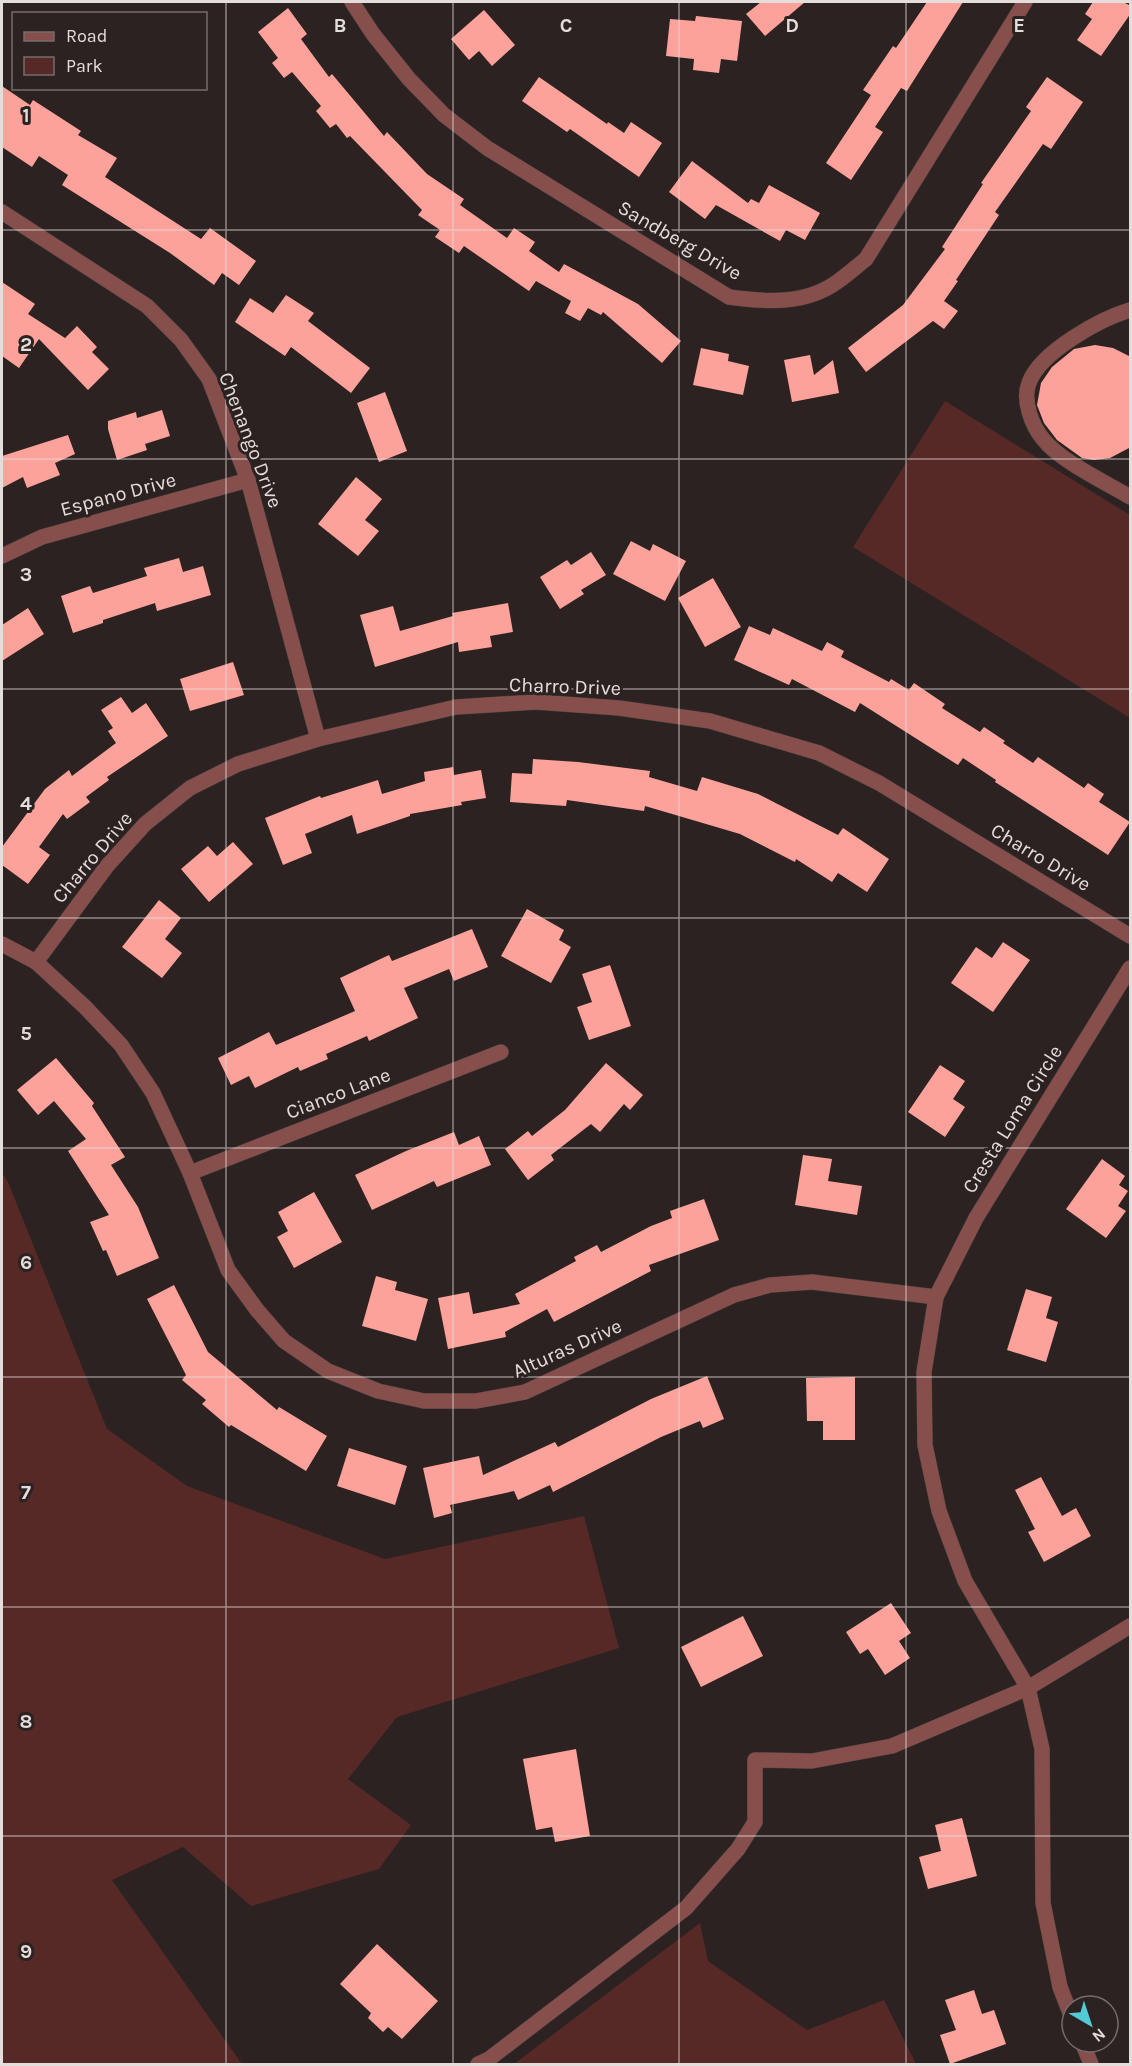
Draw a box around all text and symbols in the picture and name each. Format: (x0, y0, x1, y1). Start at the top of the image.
legend (12, 12, 207, 90)
text: B (334, 14, 346, 37)
text: C (560, 14, 572, 37)
text: D (785, 14, 799, 37)
text: E (1013, 14, 1025, 37)
text: Road (66, 25, 107, 47)
text: Park (66, 55, 103, 77)
text: 1 (22, 104, 30, 127)
street label: Sandberg Drive (614, 196, 746, 285)
text: 2 (20, 333, 32, 356)
street label: Chenango Drive (214, 369, 287, 511)
street label: Espano Drive (58, 468, 179, 521)
text: 3 (20, 563, 32, 586)
street label: Charro Drive (509, 673, 621, 700)
text: 4 (20, 792, 32, 815)
street label: Charro Drive (48, 807, 137, 908)
street label: Charro Drive (987, 819, 1095, 896)
text: 5 (20, 1022, 32, 1045)
street label: Cresta Loma Circle (958, 1041, 1067, 1197)
street label: Cianco Lane (283, 1063, 394, 1124)
text: 6 (20, 1251, 32, 1274)
street label: Alturas Drive (509, 1314, 625, 1383)
text: 7 (21, 1481, 31, 1504)
text: 8 (20, 1710, 32, 1733)
text: 9 (20, 1940, 32, 1963)
north arrow (1060, 1994, 1120, 2054)
text: N (1089, 2024, 1110, 2046)

